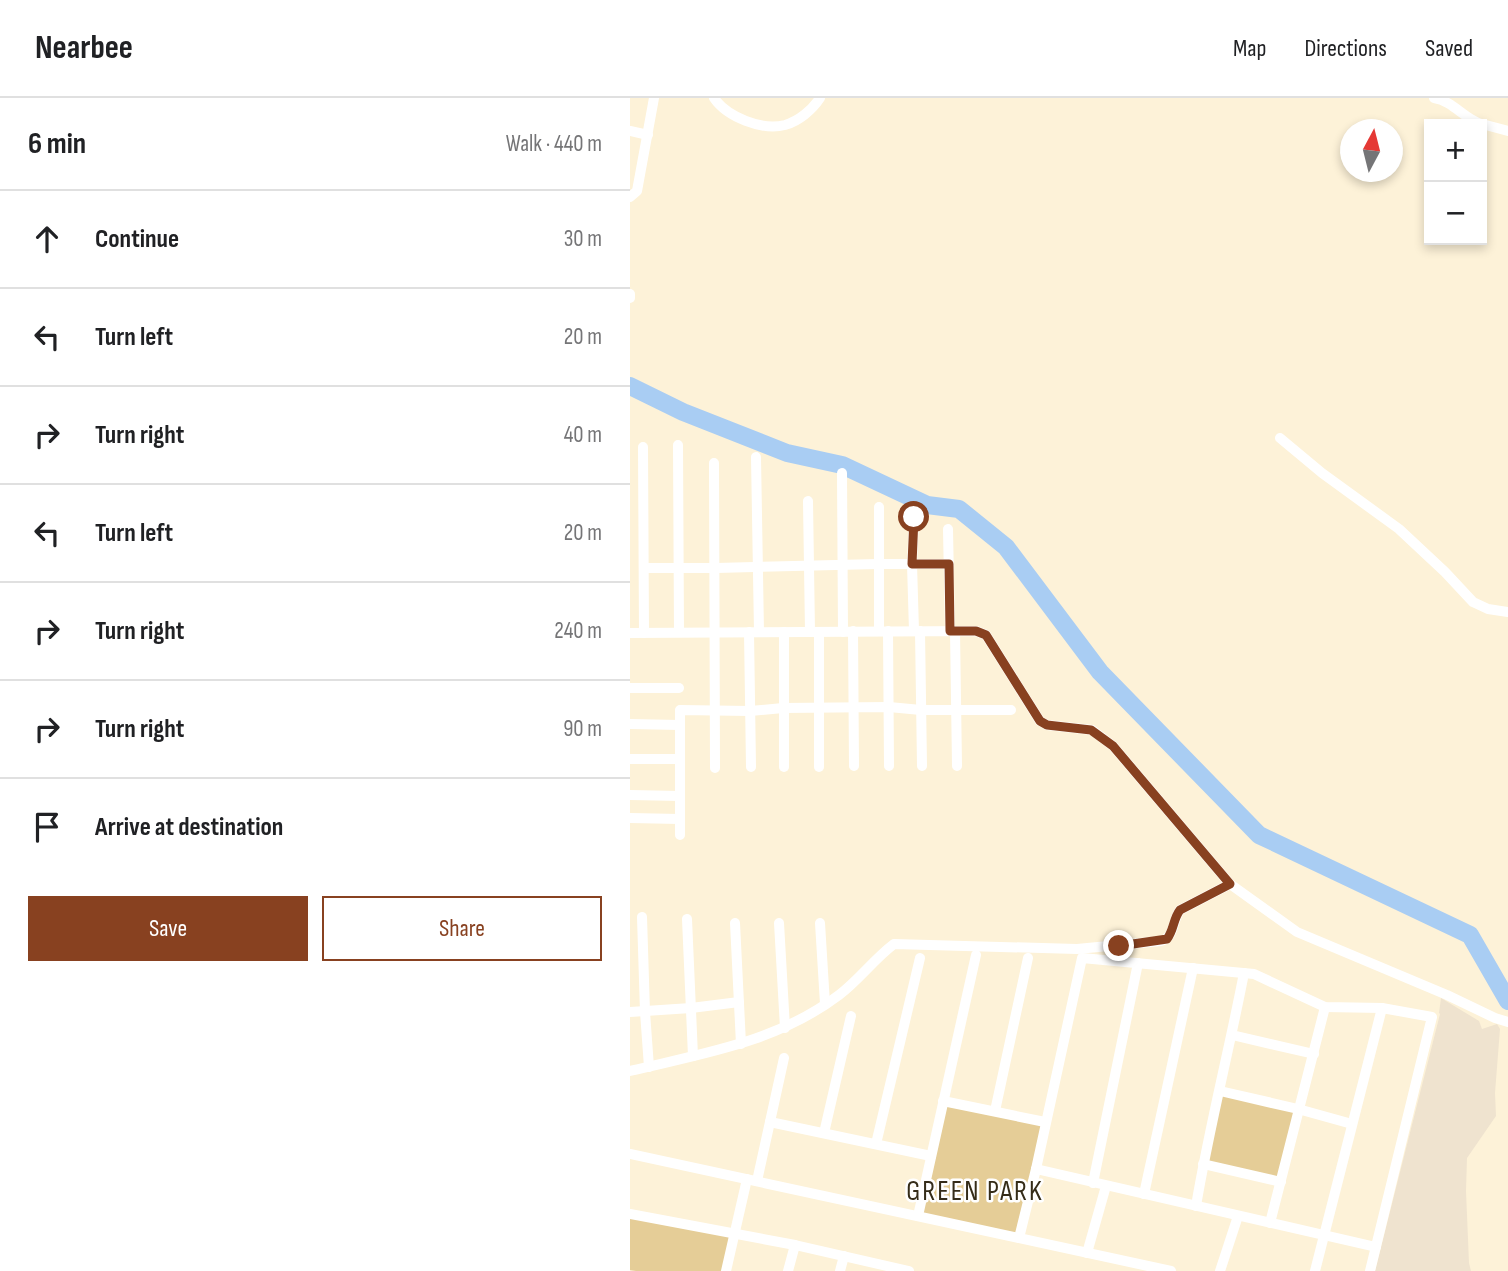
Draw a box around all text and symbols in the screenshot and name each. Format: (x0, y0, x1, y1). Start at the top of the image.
text: Nearbee (35, 28, 133, 68)
text: Map (1233, 34, 1266, 63)
text: Directions (1304, 34, 1387, 63)
text: Saved (1425, 34, 1473, 63)
north arrow (1340, 119, 1403, 182)
map controls (1424, 119, 1487, 245)
button: + (1424, 119, 1487, 182)
text: 6 min (28, 126, 86, 162)
text: Walk · 440 m (506, 130, 602, 158)
button: − (1424, 182, 1487, 245)
icon: ahead (28, 220, 66, 258)
text: Continue (95, 224, 179, 255)
text: 30 m (564, 225, 602, 253)
icon: left (28, 318, 66, 356)
text: Turn left (95, 322, 173, 353)
text: 20 m (564, 323, 602, 351)
icon: right (28, 416, 66, 454)
text: Turn right (95, 420, 184, 451)
text: 40 m (564, 421, 602, 449)
route start (898, 501, 929, 532)
icon: left (28, 514, 66, 552)
text: Turn left (95, 518, 173, 549)
text: 20 m (564, 519, 602, 547)
icon: right (28, 612, 66, 650)
text: Turn right (95, 616, 184, 647)
text: 240 m (554, 617, 602, 645)
icon: right (28, 710, 66, 748)
text: Turn right (95, 714, 184, 745)
text: 90 m (563, 715, 602, 743)
icon: arrive (28, 808, 66, 846)
text: Arrive at destination (95, 812, 283, 843)
button: Save (28, 896, 308, 961)
button: Share (322, 896, 602, 961)
route end (1103, 930, 1134, 961)
district label: GREEN PARK (906, 1175, 1044, 1208)

